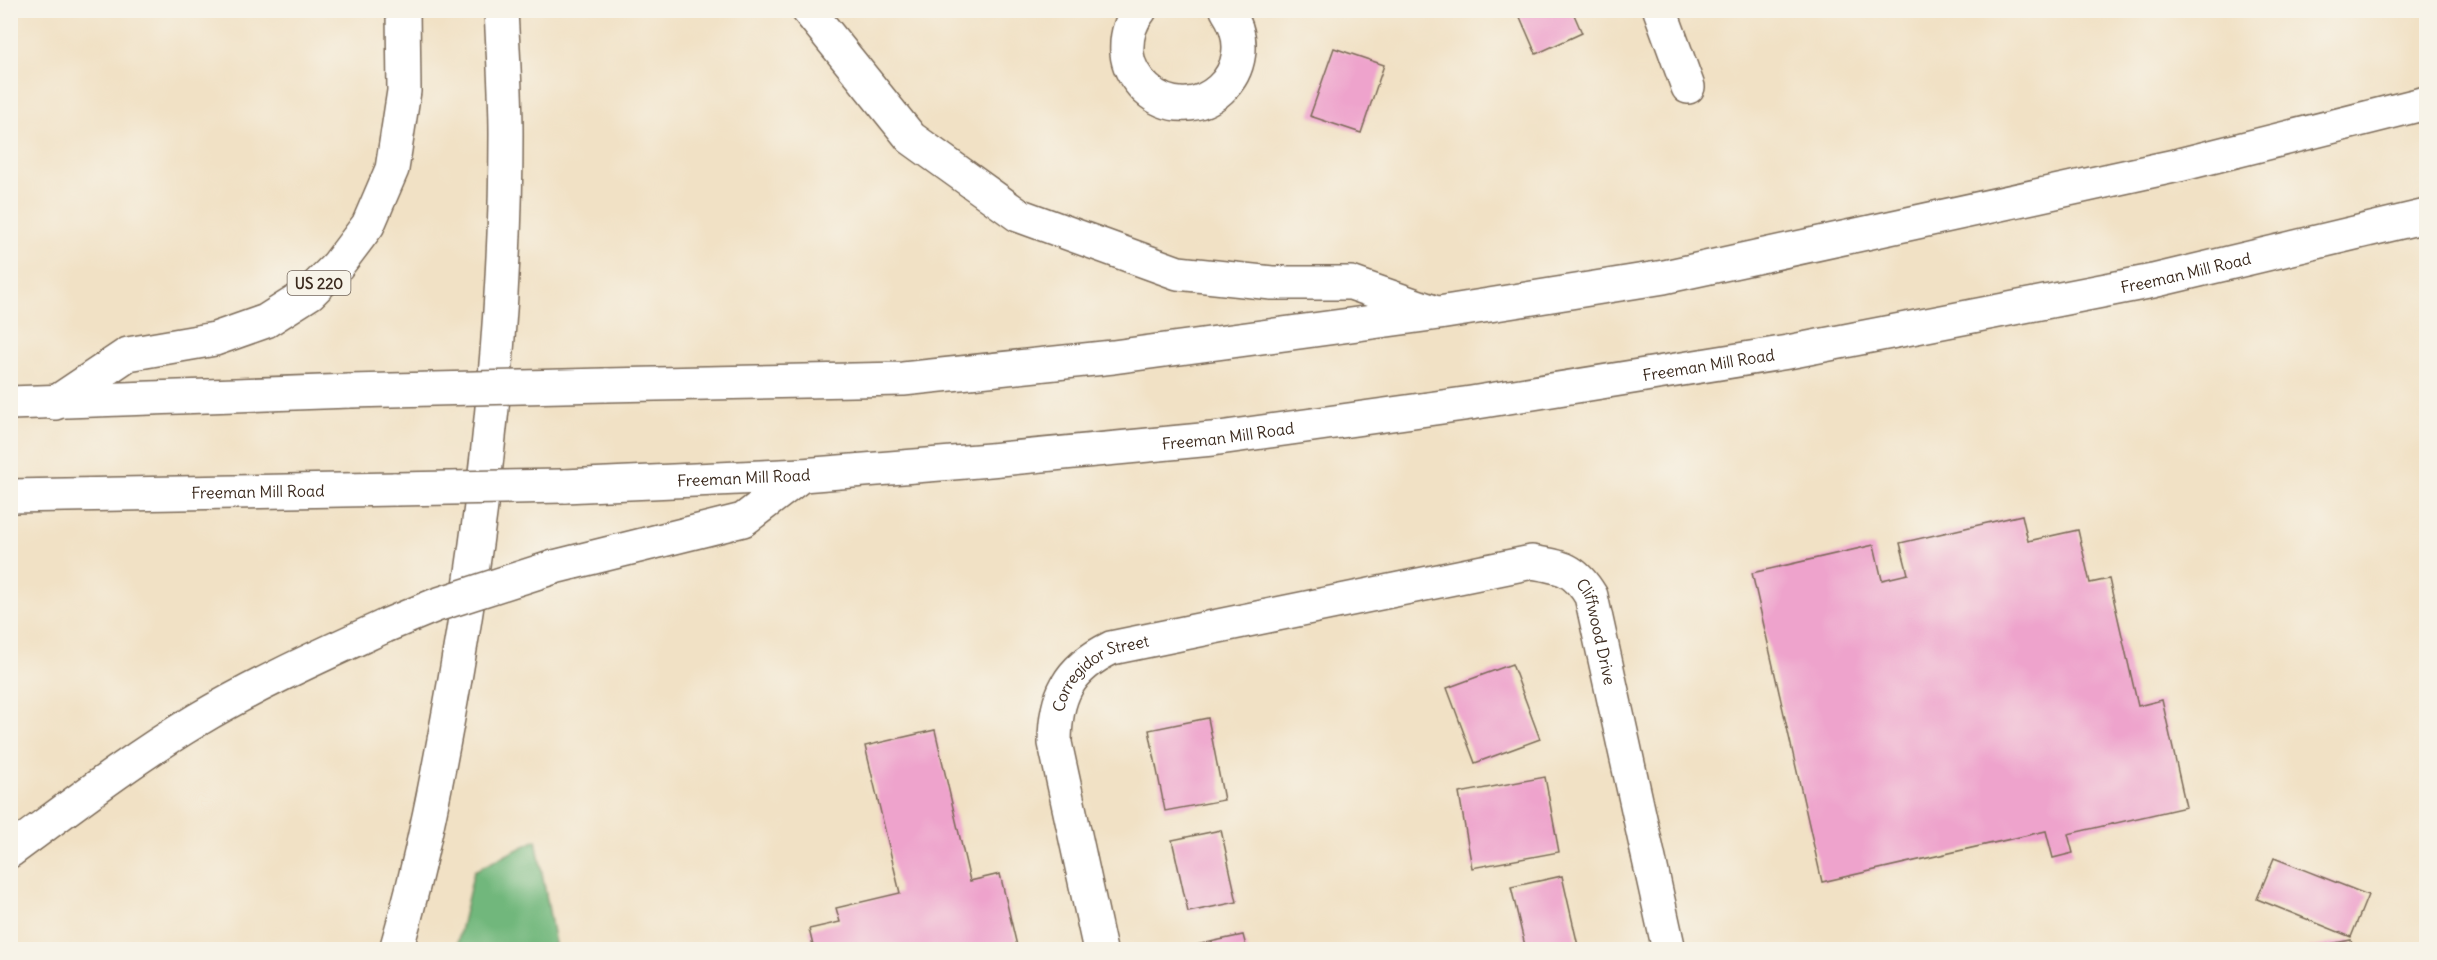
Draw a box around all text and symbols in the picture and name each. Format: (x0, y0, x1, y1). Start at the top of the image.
street label: Freeman Mill Road (2119, 248, 2253, 297)
road number: US 220 (288, 271, 350, 295)
street label: Freeman Mill Road (1641, 344, 1776, 385)
street label: Freeman Mill Road (1161, 418, 1295, 454)
street label: Freeman Mill Road (677, 464, 811, 491)
street label: Freeman Mill Road (191, 480, 325, 503)
street label: Cliffwood Drive (1572, 574, 1620, 687)
street label: Corregidor Street (1048, 630, 1151, 714)

